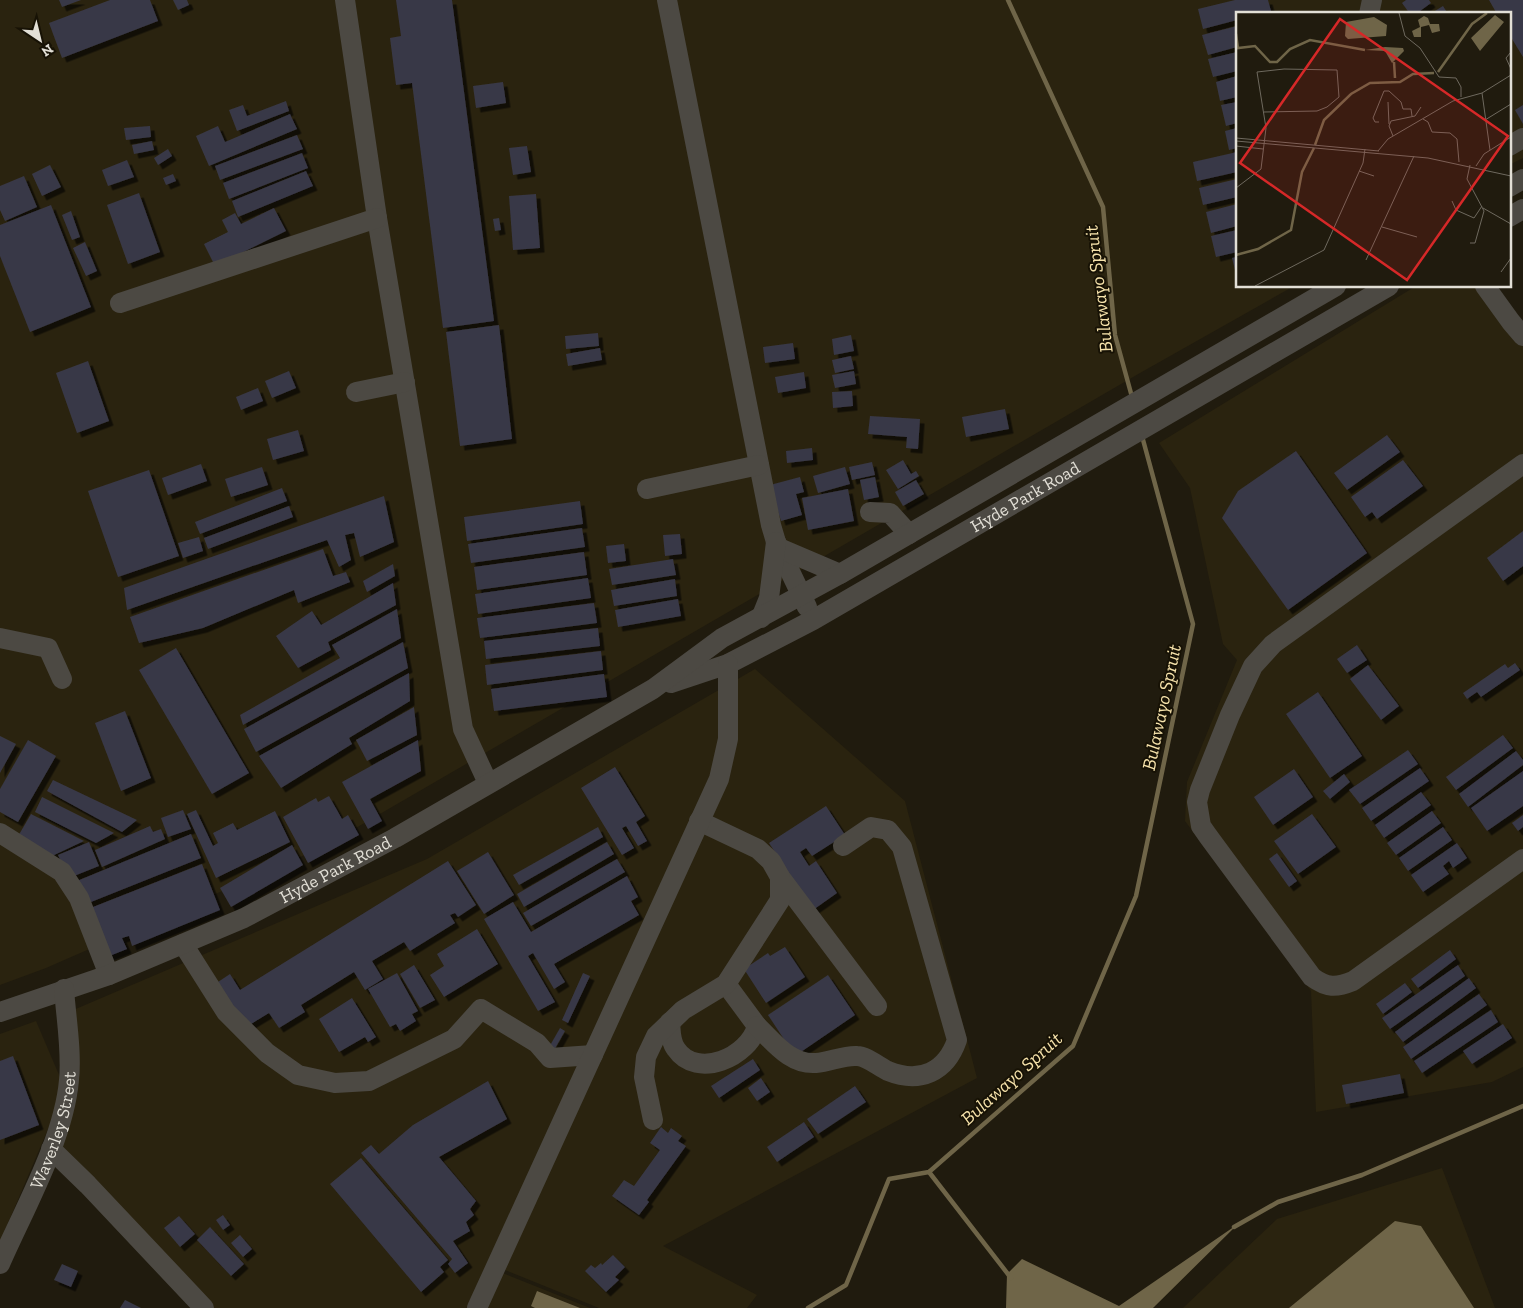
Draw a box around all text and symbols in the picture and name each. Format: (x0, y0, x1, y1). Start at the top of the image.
inset map (1236, 12, 1510, 288)
north arrow (15, 15, 65, 65)
text: N (38, 40, 56, 60)
water label: Bulawayo Spruit (1079, 223, 1118, 354)
street label: Hyde Park Road (966, 457, 1084, 537)
water label: Bulawayo Spruit (1137, 642, 1186, 772)
street label: Hyde Park Road (276, 831, 395, 908)
water label: Bulawayo Spruit (956, 1027, 1067, 1130)
street label: Waverley Street (25, 1070, 81, 1192)

